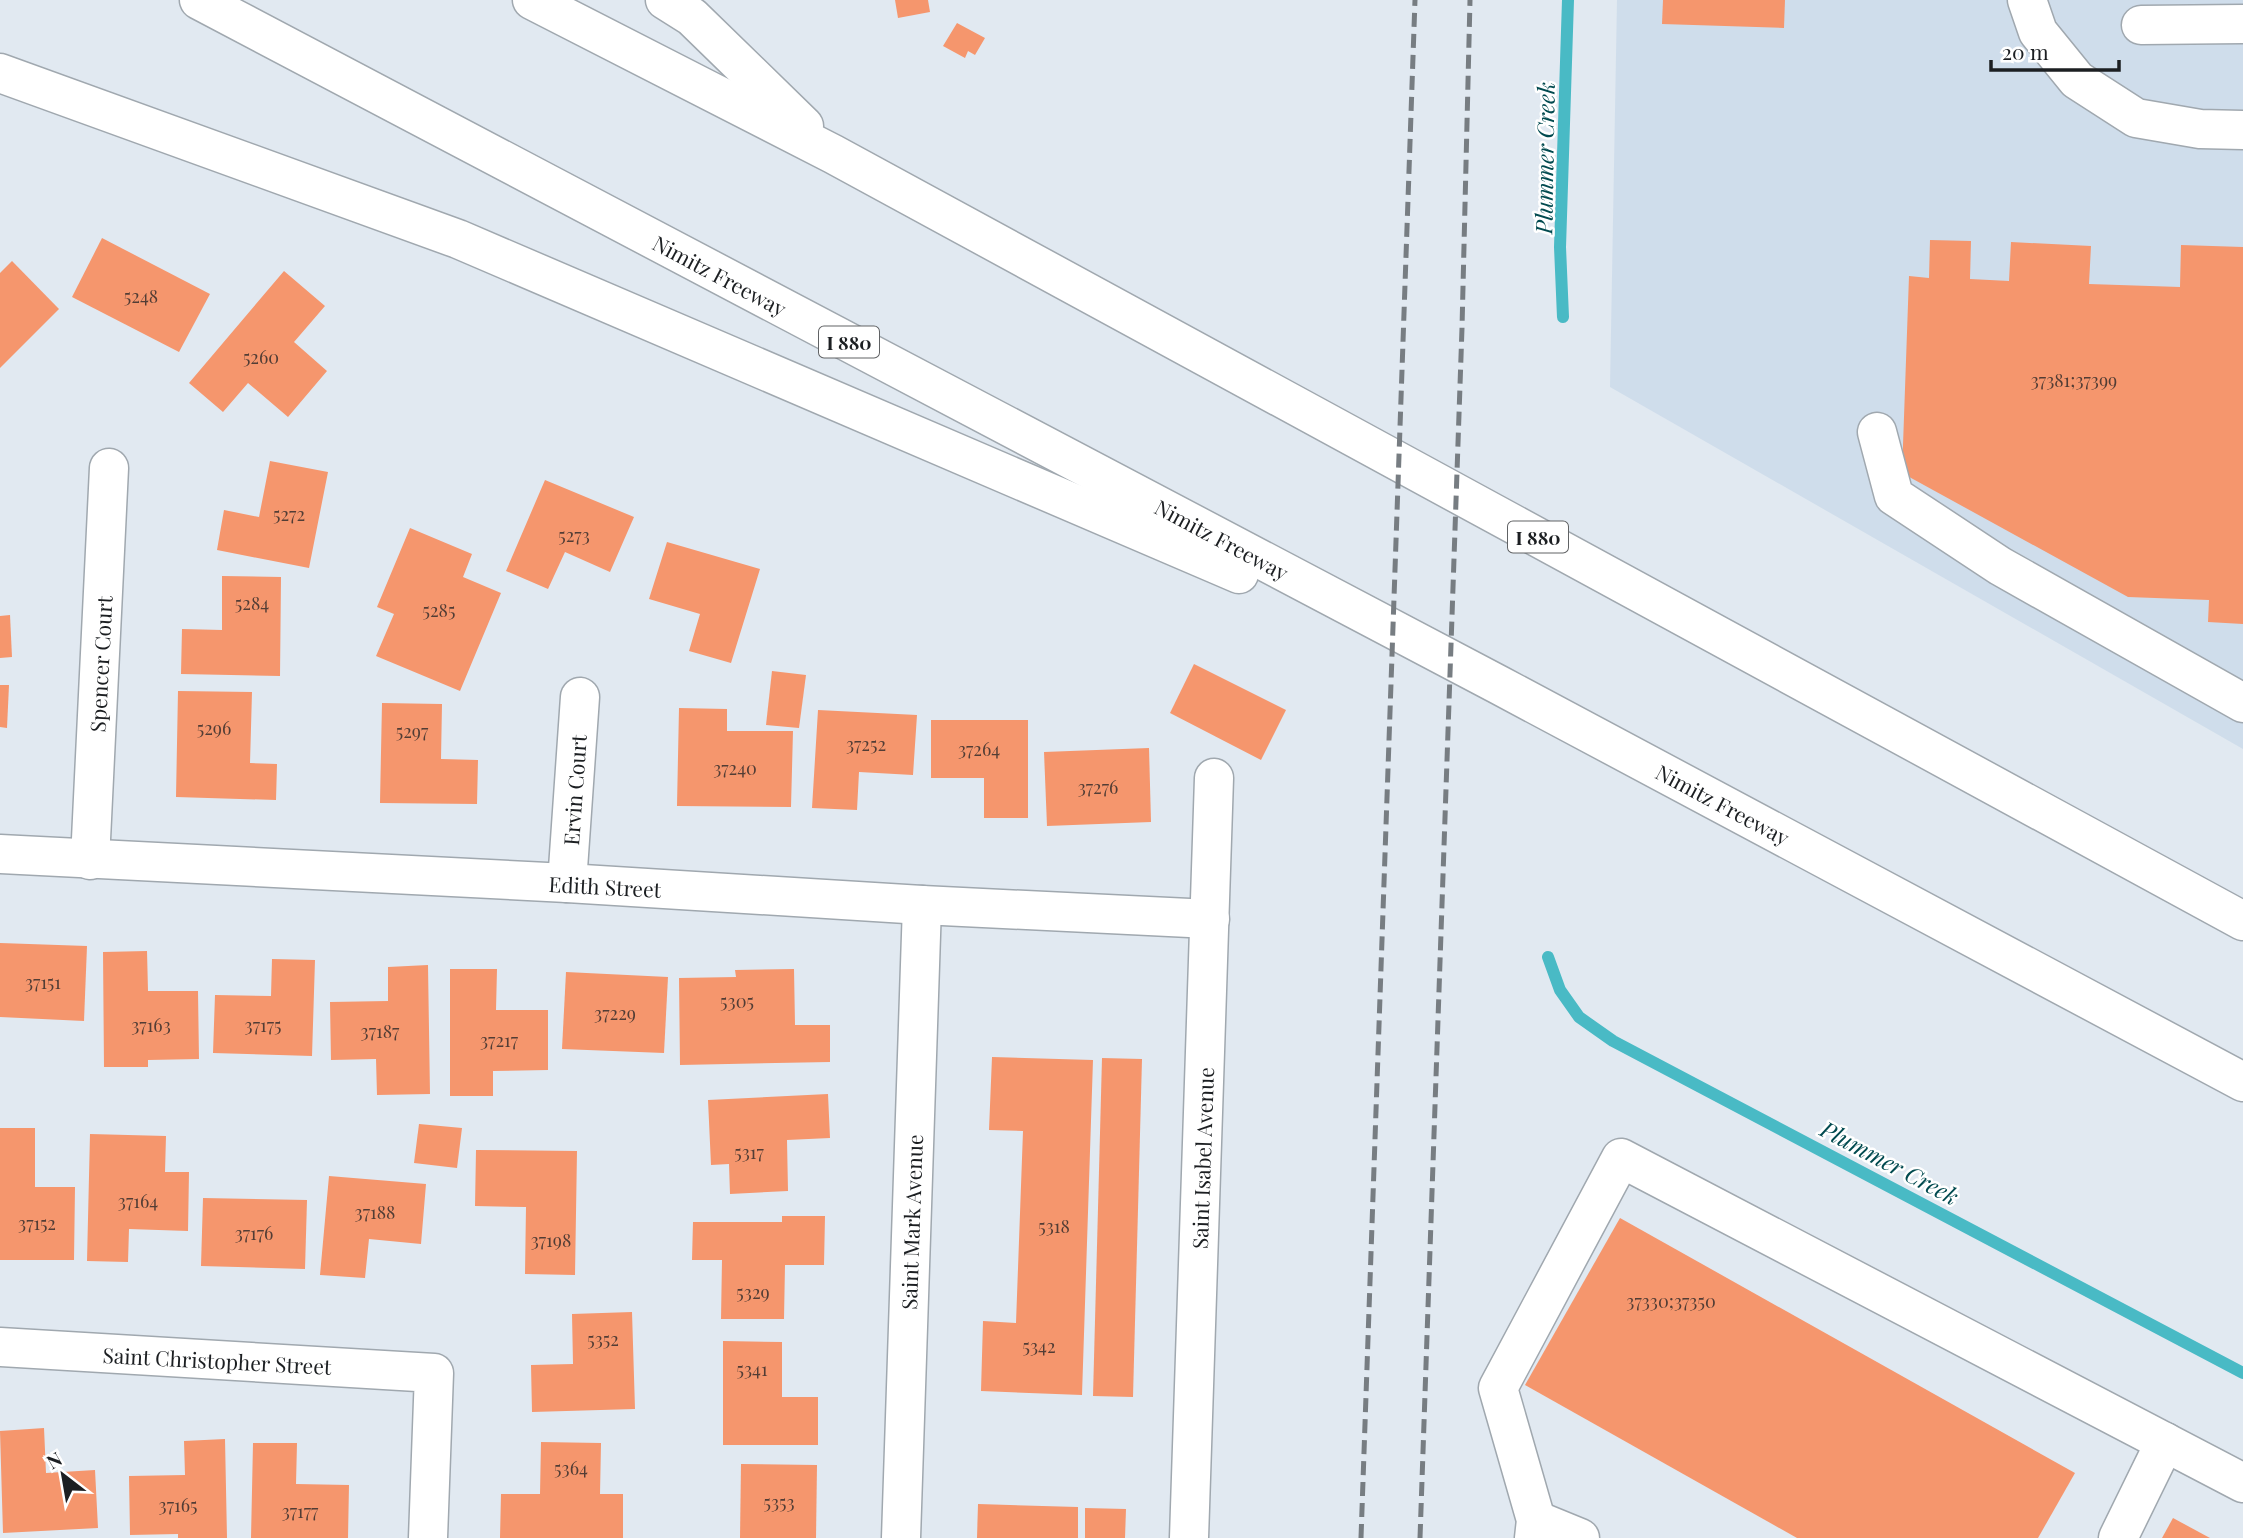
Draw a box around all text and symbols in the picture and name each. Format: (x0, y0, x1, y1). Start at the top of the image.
scale bar (1991, 28, 2119, 72)
text: 20 m (2002, 37, 2049, 65)
water label: Plummer Creek (1527, 82, 1561, 235)
street label: Nimitz Freeway (648, 228, 792, 322)
house number: 5248 (124, 284, 158, 308)
road number: I 880 (819, 326, 879, 358)
house number: 5260 (243, 345, 279, 369)
house number: 37381;37399 (2031, 368, 2117, 392)
street label: Nimitz Freeway (1150, 492, 1294, 586)
house number: 5272 (273, 502, 305, 526)
road number: I 880 (1508, 522, 1568, 552)
house number: 5273 (558, 523, 590, 547)
house number: 5284 (235, 591, 269, 615)
street label: Spencer Court (82, 594, 118, 733)
house number: 5285 (423, 598, 455, 622)
house number: 5296 (197, 716, 231, 740)
house number: 5297 (396, 719, 429, 743)
house number: 37252 (846, 732, 886, 756)
street label: Ervin Court (556, 733, 592, 846)
house number: 37264 (958, 737, 1000, 761)
house number: 37240 (713, 756, 757, 780)
street label: Nimitz Freeway (1651, 757, 1795, 851)
house number: 37276 (1078, 775, 1118, 799)
street label: Edith Street (548, 869, 662, 903)
house number: 37151 (25, 970, 61, 994)
house number: 5305 (720, 989, 754, 1013)
house number: 37229 (594, 1001, 636, 1025)
house number: 37163 (131, 1013, 171, 1037)
house number: 37175 (245, 1013, 281, 1037)
house number: 37187 (361, 1019, 400, 1043)
house number: 37217 (480, 1028, 519, 1052)
street label: Saint Isabel Avenue (1185, 1067, 1219, 1249)
water label: Plummer Creek (1815, 1112, 1965, 1211)
street label: Saint Mark Avenue (894, 1134, 928, 1310)
house number: 5317 (734, 1140, 764, 1164)
house number: 37164 (118, 1189, 158, 1213)
house number: 37188 (355, 1200, 395, 1224)
house number: 37152 (18, 1211, 56, 1235)
house number: 5318 (1038, 1214, 1070, 1238)
house number: 37176 (235, 1221, 273, 1245)
house number: 37198 (531, 1228, 571, 1252)
house number: 5329 (736, 1280, 770, 1304)
house number: 37330;37350 (1626, 1289, 1716, 1313)
house number: 5352 (587, 1327, 619, 1351)
house number: 5342 (1022, 1334, 1056, 1358)
street label: Saint Christopher Street (102, 1340, 333, 1380)
house number: 5341 (736, 1357, 768, 1381)
north arrow (28, 1440, 98, 1510)
text: N (41, 1445, 67, 1474)
house number: 5364 (554, 1456, 588, 1480)
house number: 5353 (763, 1490, 795, 1514)
house number: 37165 (159, 1493, 197, 1517)
house number: 37177 (282, 1499, 319, 1523)

